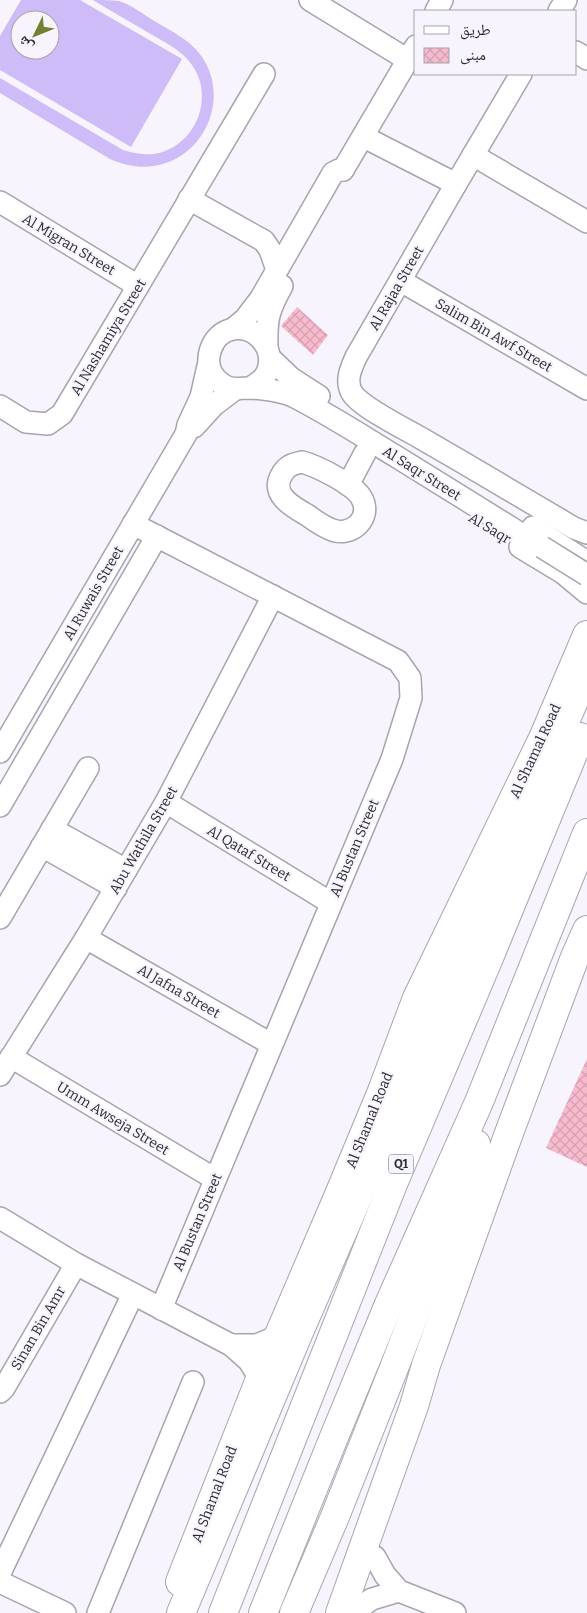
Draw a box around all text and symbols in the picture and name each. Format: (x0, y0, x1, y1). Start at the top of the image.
north arrow (10, 10, 60, 60)
legend (414, 10, 577, 75)
text: طريق (460, 21, 491, 40)
text: ش (14, 32, 37, 55)
text: مبنى (460, 46, 486, 65)
street label: Al Migran Street (19, 210, 118, 279)
street label: Al Rajaa Street (365, 243, 427, 333)
street label: Al Nashamiya Street (67, 276, 150, 398)
street label: Salim Bin Awf Street (432, 295, 555, 376)
street label: Al Saqr Street (379, 443, 464, 504)
street label: Al Saqr (465, 509, 514, 548)
street label: Al Ruwais Street (60, 543, 127, 643)
street label: Al Shamal Road (506, 701, 565, 801)
street label: Abu Wathila Street (106, 783, 181, 897)
street label: Al Bustan Street (326, 797, 383, 900)
street label: Al Qataf Street (204, 822, 294, 885)
street label: Al Jafna Street (134, 961, 223, 1022)
street label: Al Shamal Road (342, 1070, 396, 1171)
street label: Umm Awseja Street (53, 1078, 172, 1159)
road number: Q1 (388, 1154, 414, 1174)
street label: Al Bustan Street (169, 1171, 226, 1274)
street label: Sinan Bin Amr (8, 1283, 69, 1373)
street label: Al Shamal Road (188, 1443, 241, 1545)

